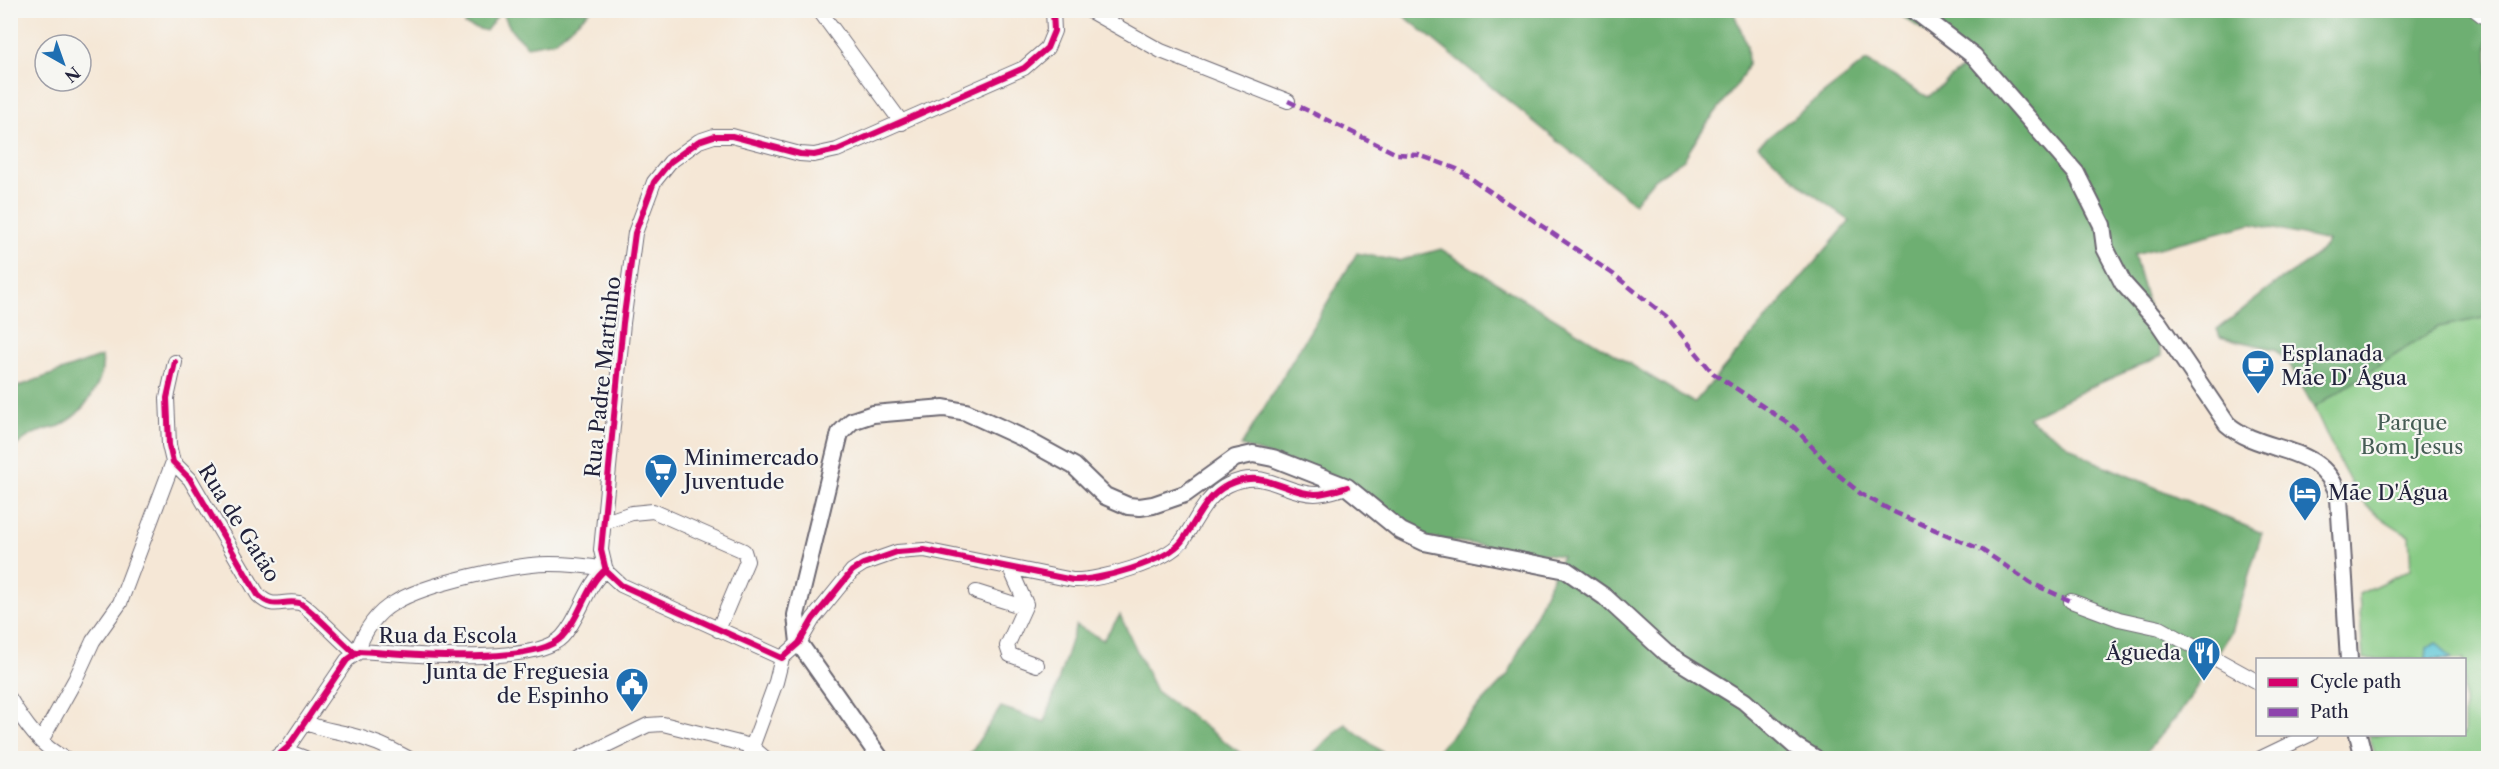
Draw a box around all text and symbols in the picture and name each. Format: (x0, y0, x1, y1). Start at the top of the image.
north arrow (33, 33, 93, 93)
text: N (61, 62, 84, 87)
street label: Rua Padre Martinho (580, 275, 625, 479)
place label: Esplanada Mãe D' Água (2281, 341, 2408, 390)
cafe icon: Esplanada Mãe D' Água (2240, 348, 2276, 395)
park label: Parque Bom Jesus (2361, 410, 2463, 459)
place label: Minimercado Juventude (681, 445, 819, 494)
supermarket icon: Minimercado Juventude (643, 452, 679, 499)
street label: Rua de Gatão (193, 459, 286, 586)
hotel icon: Mãe D'Água (2287, 475, 2323, 522)
place label: Mãe D'Água (2328, 480, 2449, 505)
street label: Rua da Escola (379, 623, 518, 648)
restaurant icon: Águeda (2186, 635, 2222, 682)
place label: Águeda (2105, 640, 2182, 665)
legend (2256, 658, 2466, 736)
place label: Junta de Freguesia de Espinho (422, 659, 610, 708)
public building icon: Junta de Freguesia de Espinho (614, 666, 650, 713)
text: Cycle path (2310, 671, 2401, 693)
text: Path (2310, 701, 2349, 723)

